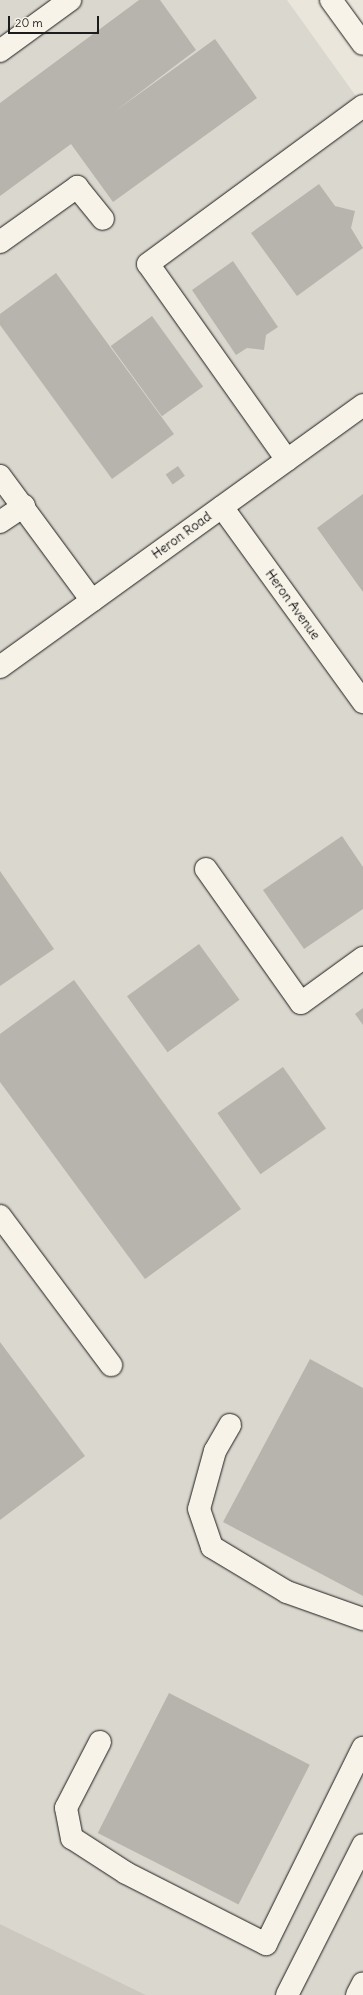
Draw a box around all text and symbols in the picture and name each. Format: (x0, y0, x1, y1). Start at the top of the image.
scale bar (10, 8, 101, 34)
text: 20 m (15, 15, 43, 30)
street label: Heron Road (149, 509, 215, 563)
street label: Heron Avenue (261, 567, 323, 643)

